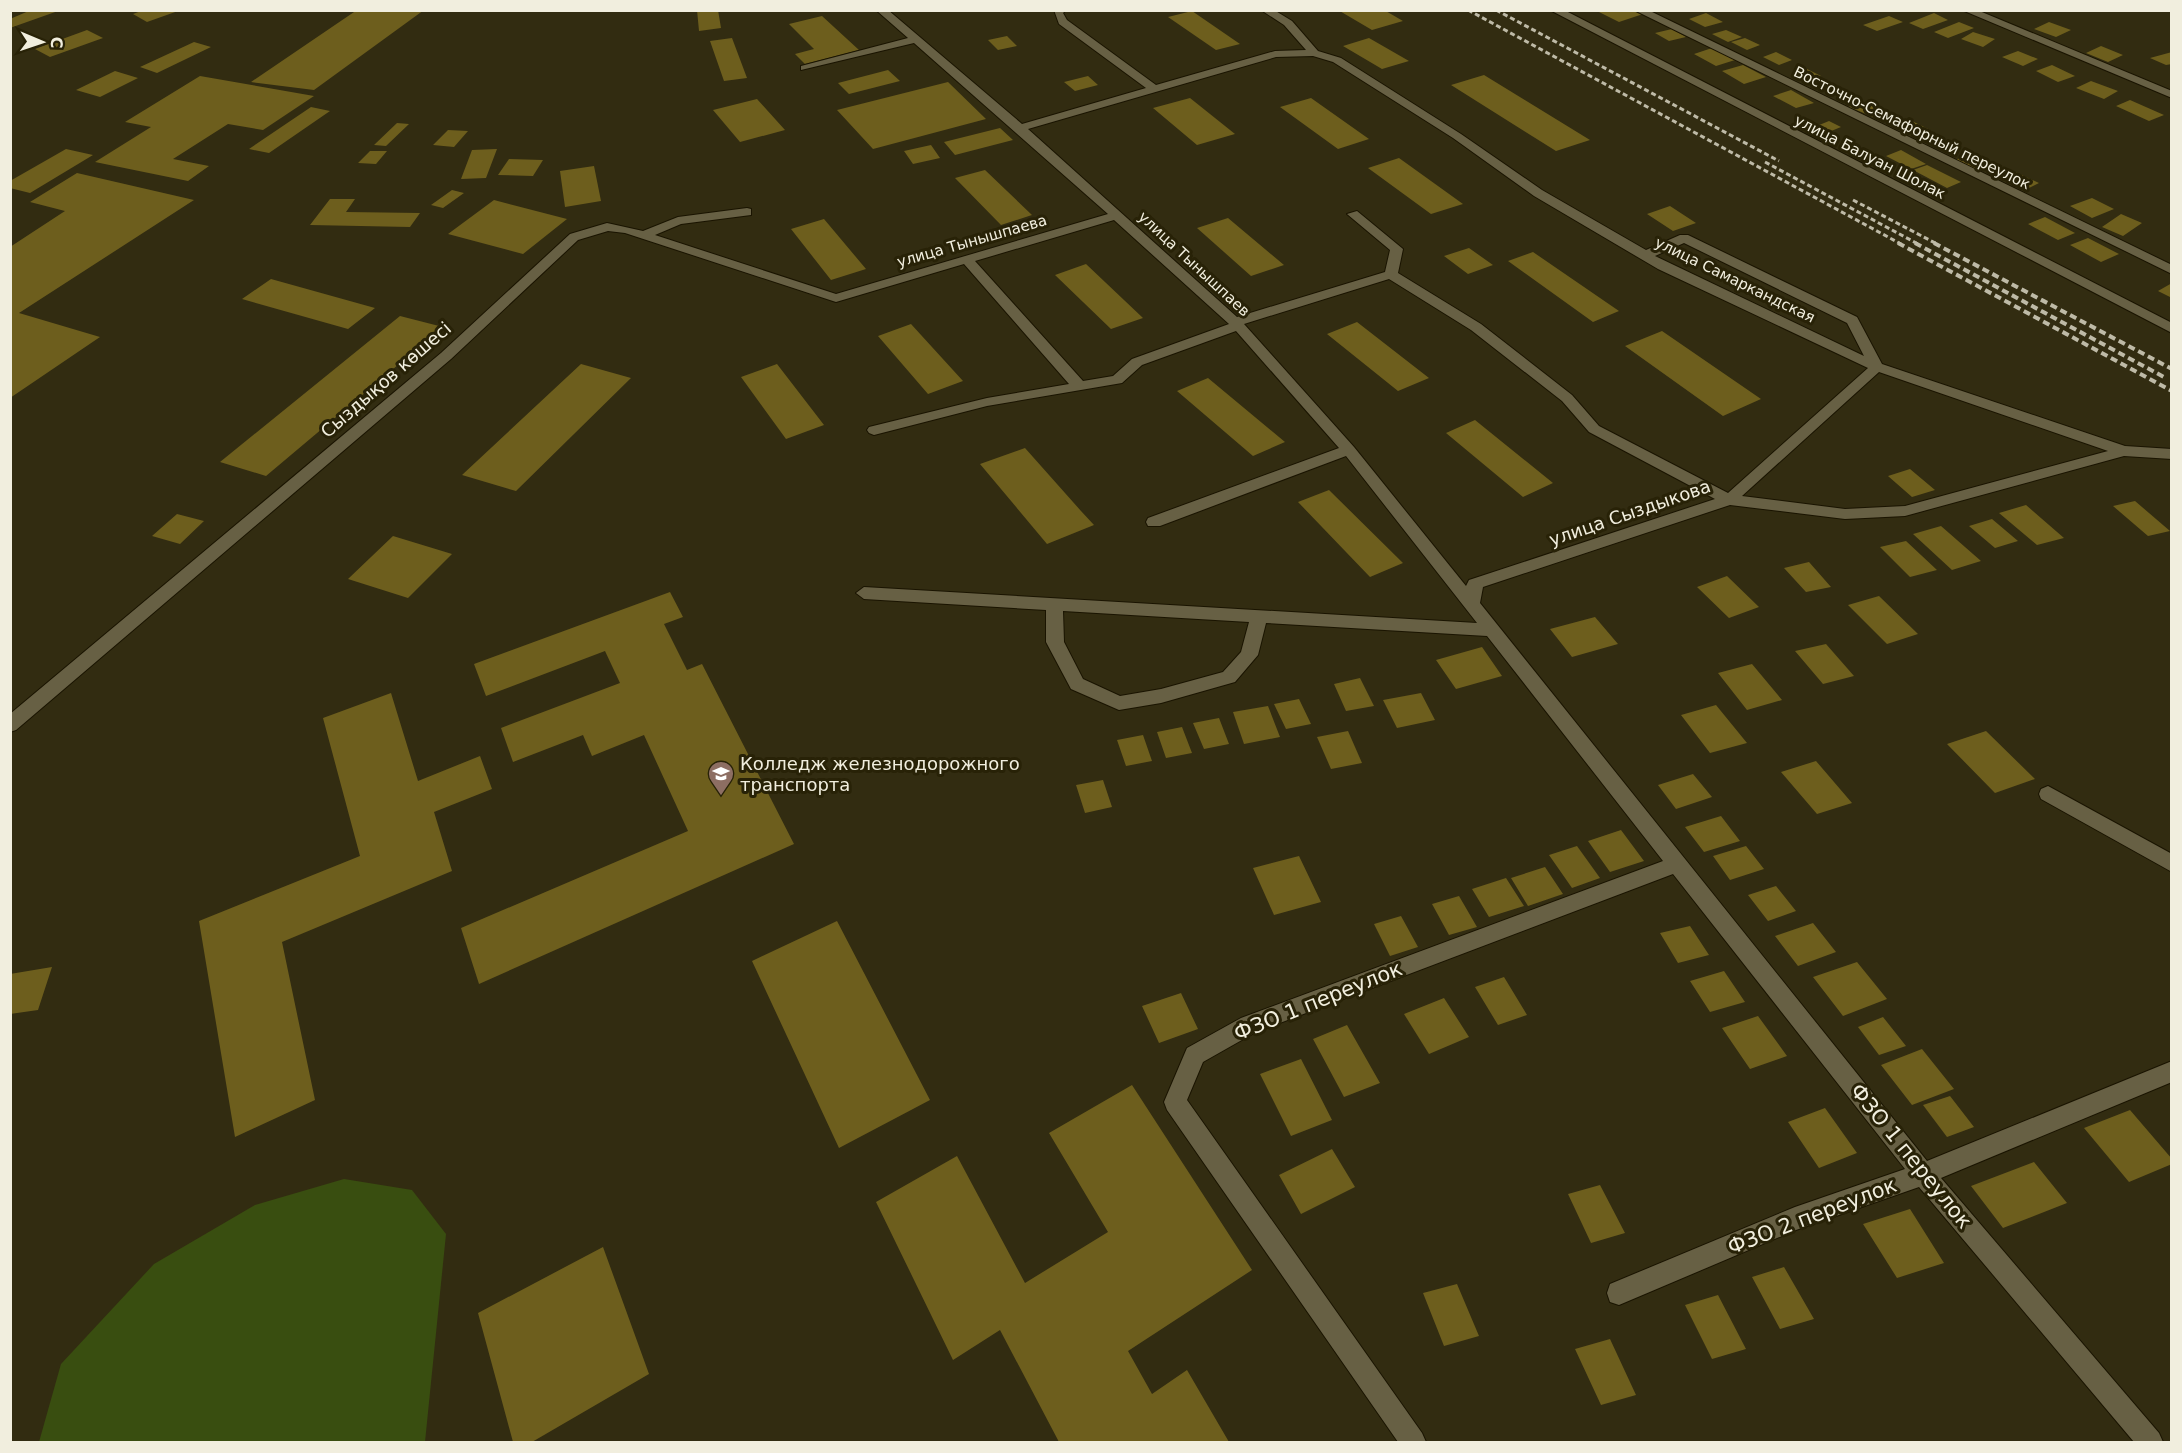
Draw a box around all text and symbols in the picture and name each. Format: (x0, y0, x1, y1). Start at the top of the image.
north arrow (12, 12, 72, 72)
text: С (47, 36, 66, 49)
street label: Восточно-Семафорный переулок (1791, 63, 2033, 193)
street label: улица Балуан Шолак (1791, 111, 1949, 203)
street label: улица Тынышпаев (1135, 208, 1253, 320)
street label: улица Тынышпаева (895, 211, 1049, 271)
street label: улица Самаркандская (1652, 233, 1818, 327)
street label: Сыздықов көшесі (316, 317, 455, 442)
street label: улица Сыздыкова (1546, 475, 1713, 550)
place label: Колледж железнодорожного транспорта (740, 753, 1020, 795)
school or university icon: Колледж железнодорожного транспорта (706, 759, 736, 797)
street label: ФЗО 1 переулок (1230, 956, 1406, 1046)
street label: ФЗО 1 переулок (1845, 1079, 1977, 1233)
street label: ФЗО 2 переулок (1724, 1173, 1900, 1259)

